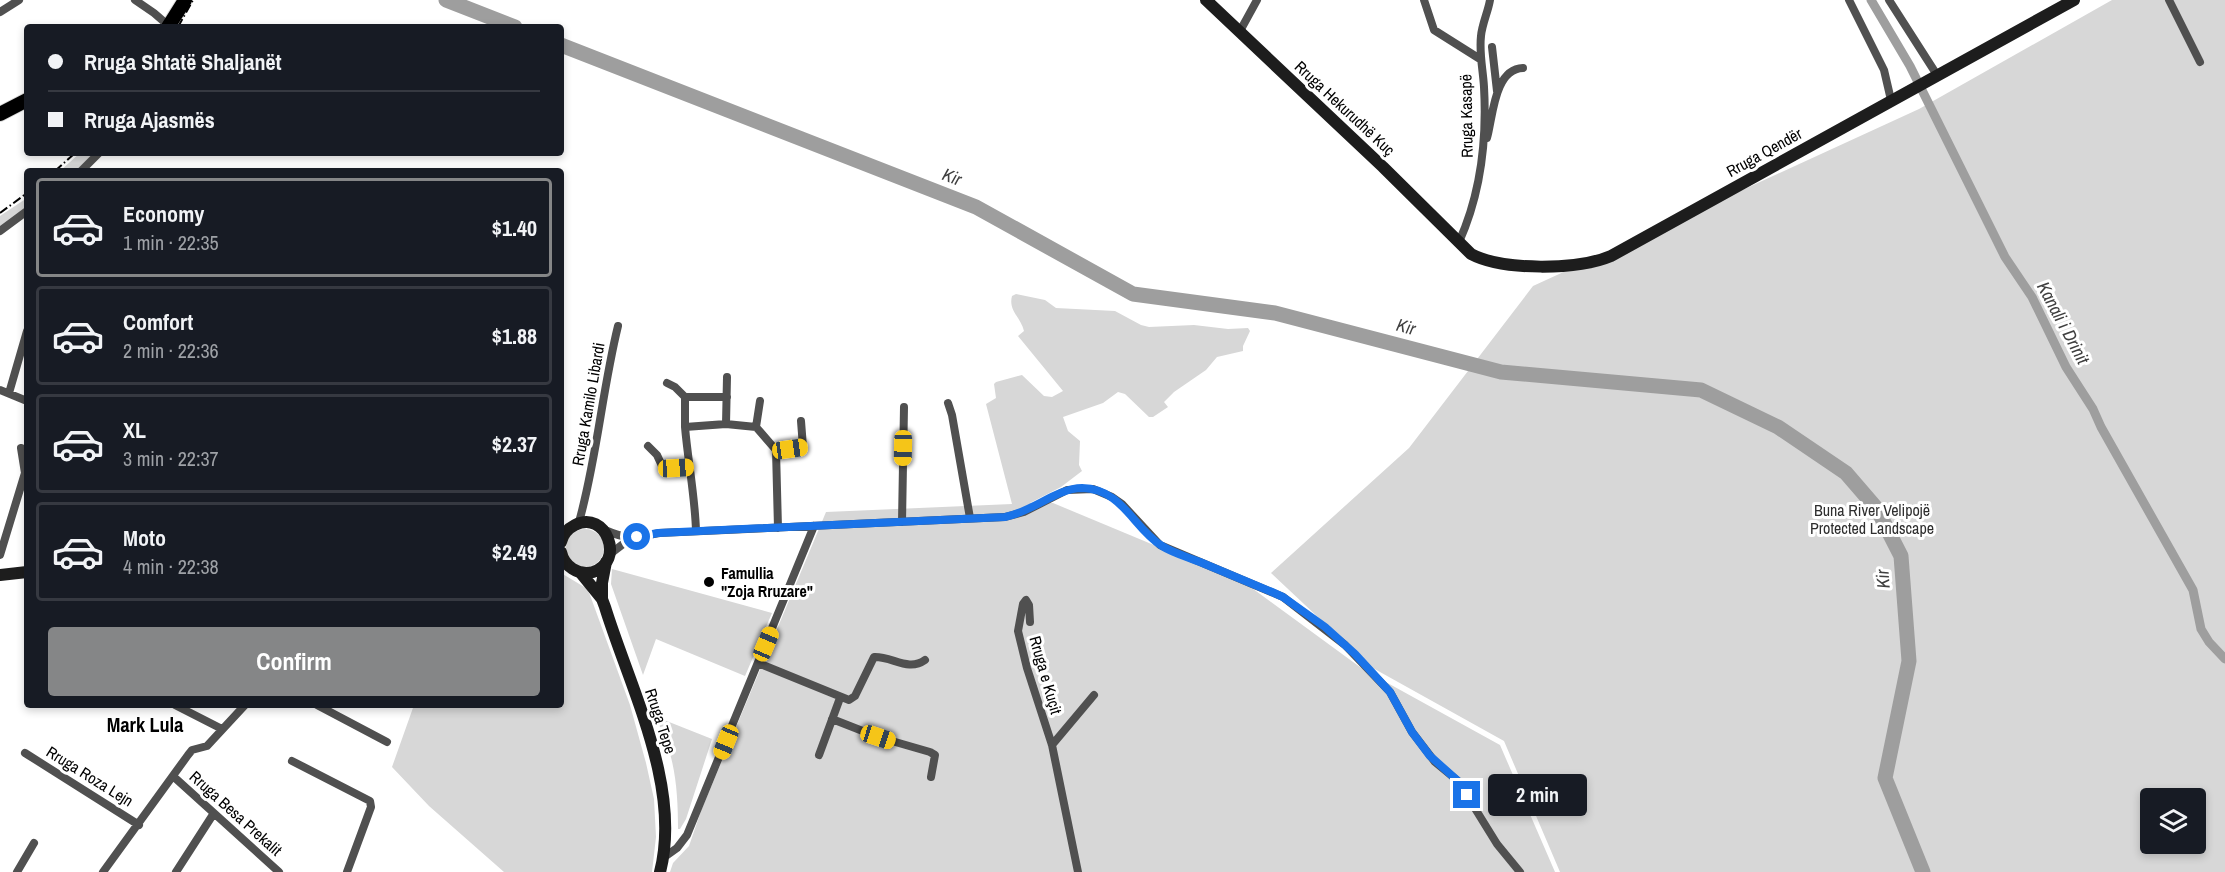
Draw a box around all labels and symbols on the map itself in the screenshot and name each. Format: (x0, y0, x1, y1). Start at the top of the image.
street label: Rruga Hekurudhë Kuç (1290, 56, 1400, 161)
street label: Rruga Kasapë (1454, 74, 1478, 158)
street label: Rruga Qendër (1722, 122, 1806, 182)
water label: Kir (939, 161, 966, 192)
water label: Kanali i Drinit (2031, 277, 2096, 369)
water label: Kir (1394, 312, 1420, 341)
street label: Rruga Kamilo Libardi (566, 341, 610, 467)
car (894, 430, 912, 466)
car (771, 438, 809, 460)
car (658, 458, 694, 478)
park label: Buna River Velipojë Protected Landscape (1810, 499, 1934, 539)
route start (623, 523, 650, 550)
place label: Famullia "Zoja Rruzare" (721, 562, 813, 602)
water label: Kir (1869, 568, 1896, 589)
marker: Famullia "Zoja Rruzare" (702, 575, 716, 589)
car (751, 624, 781, 664)
street label: Rruga e Kuçit (1024, 633, 1068, 717)
street label: Rruga Tepe (640, 685, 682, 757)
district label: Mark Lula (107, 711, 183, 738)
car (711, 722, 741, 762)
car (858, 723, 898, 751)
street label: Rruga Roza Lejn (42, 741, 138, 811)
street label: Rruga Besa Prekalit (185, 766, 287, 861)
callout: 2 min (1488, 774, 1587, 816)
route end (1453, 781, 1480, 808)

